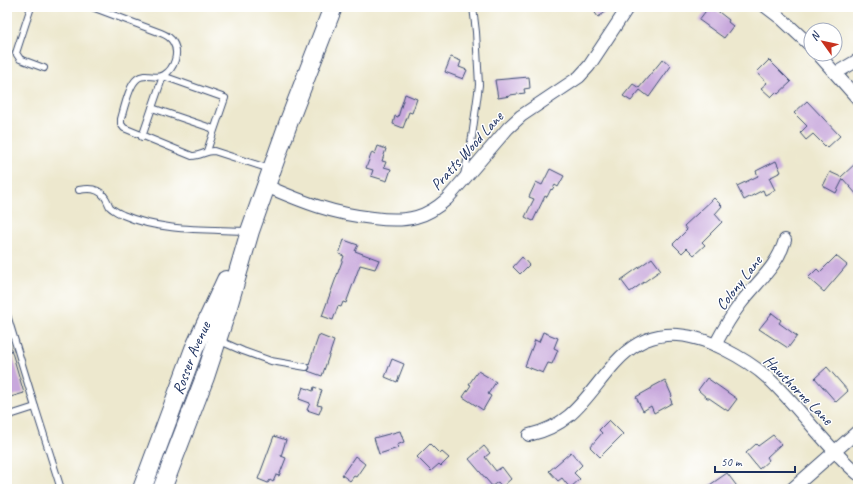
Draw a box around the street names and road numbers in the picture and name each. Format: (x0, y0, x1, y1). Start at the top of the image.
street label: Pratts Wood Lane (426, 106, 509, 195)
street label: Colony Lane (711, 250, 768, 314)
street label: Rosser Avenue (168, 317, 216, 397)
street label: Hawthorne Lane (759, 351, 838, 430)

